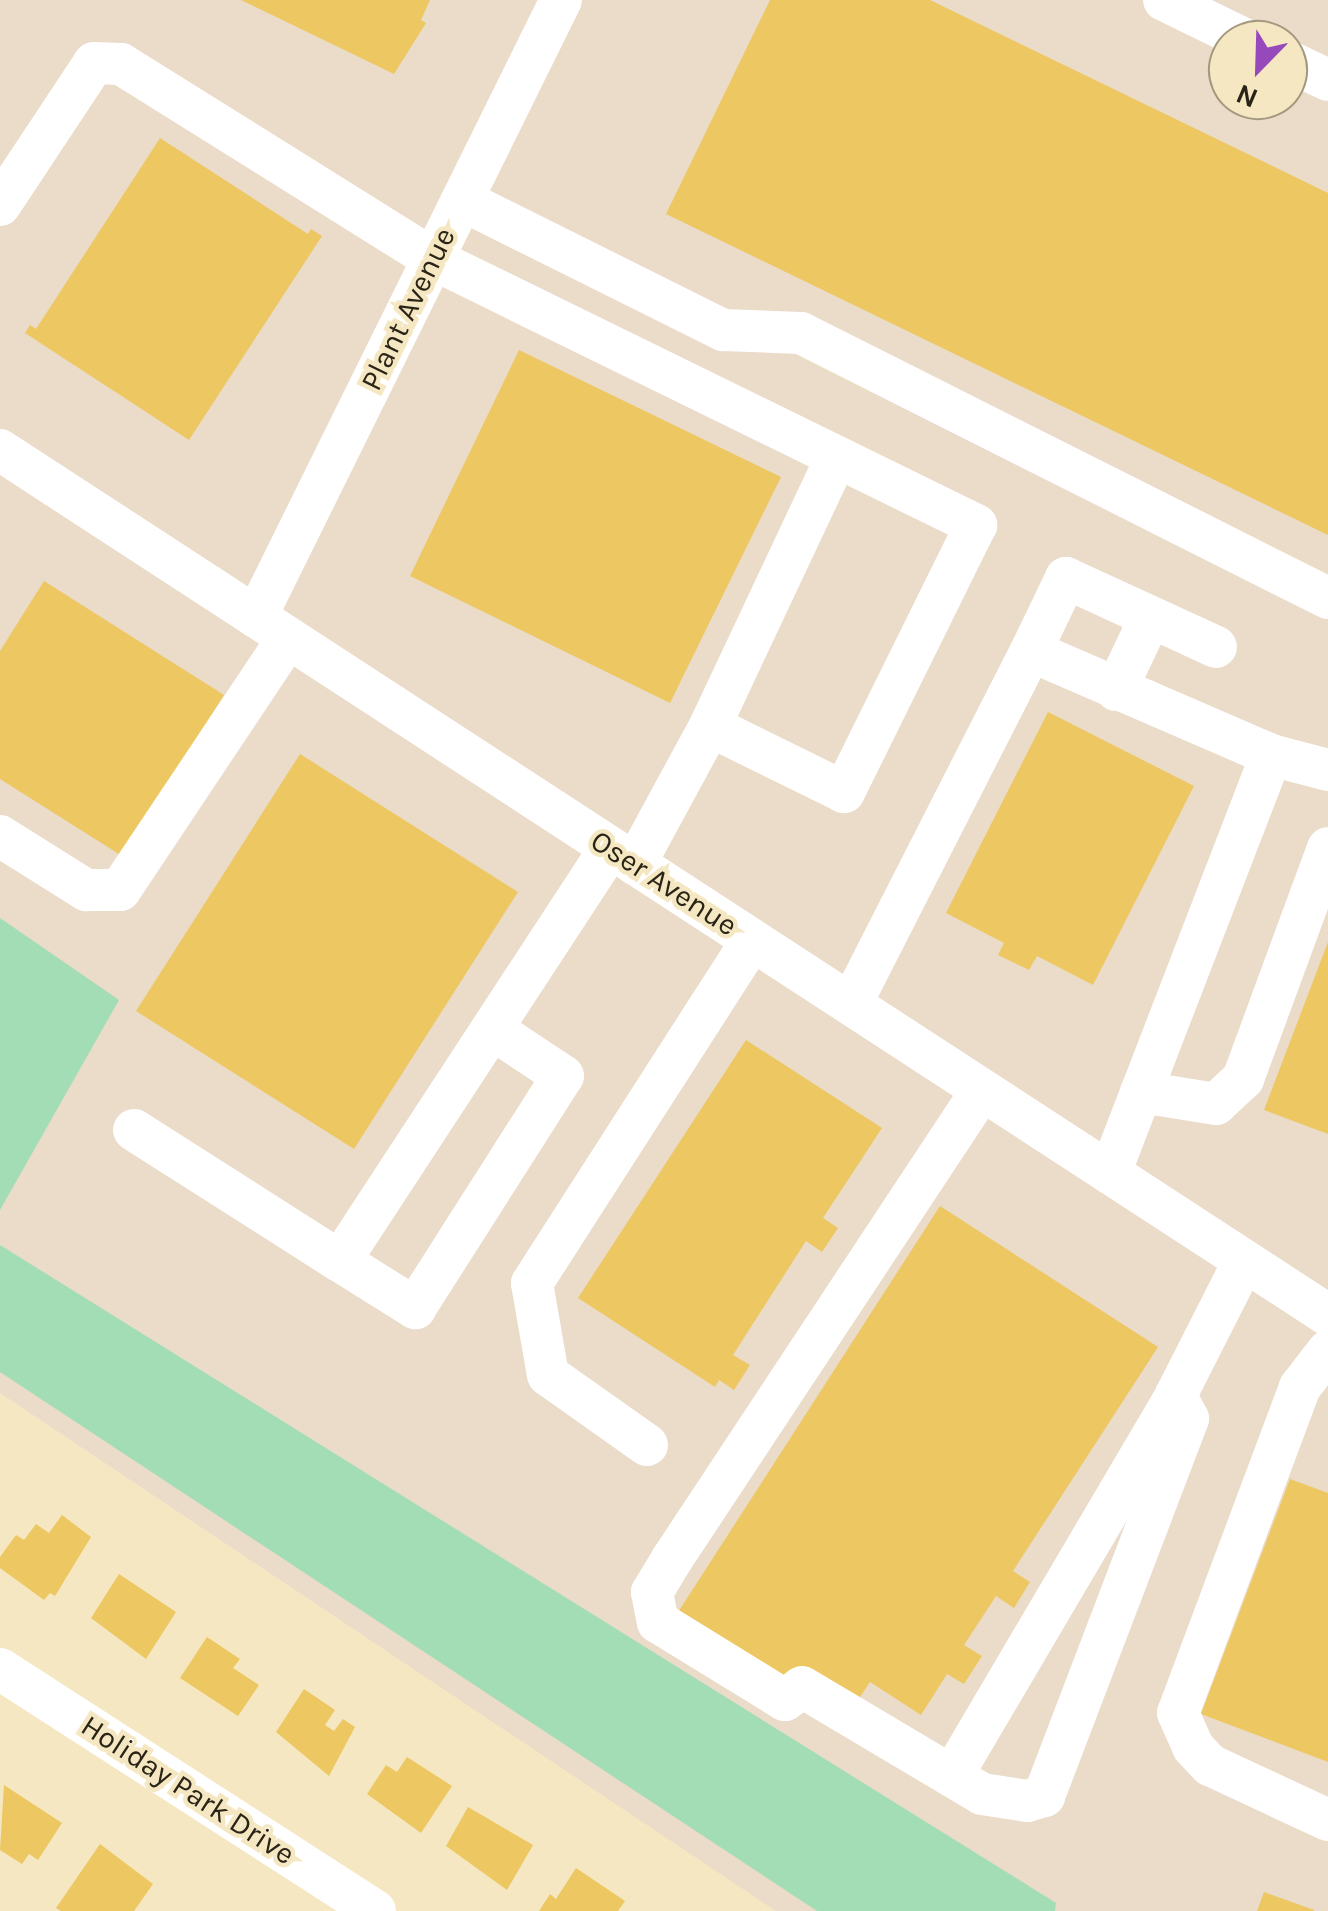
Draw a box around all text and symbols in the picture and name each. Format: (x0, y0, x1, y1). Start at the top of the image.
north arrow (1208, 20, 1308, 120)
text: N (1231, 77, 1263, 115)
street label: Plant Avenue (353, 222, 463, 396)
street label: Oser Avenue (584, 822, 744, 944)
street label: Holiday Park Drive (75, 1708, 301, 1872)

